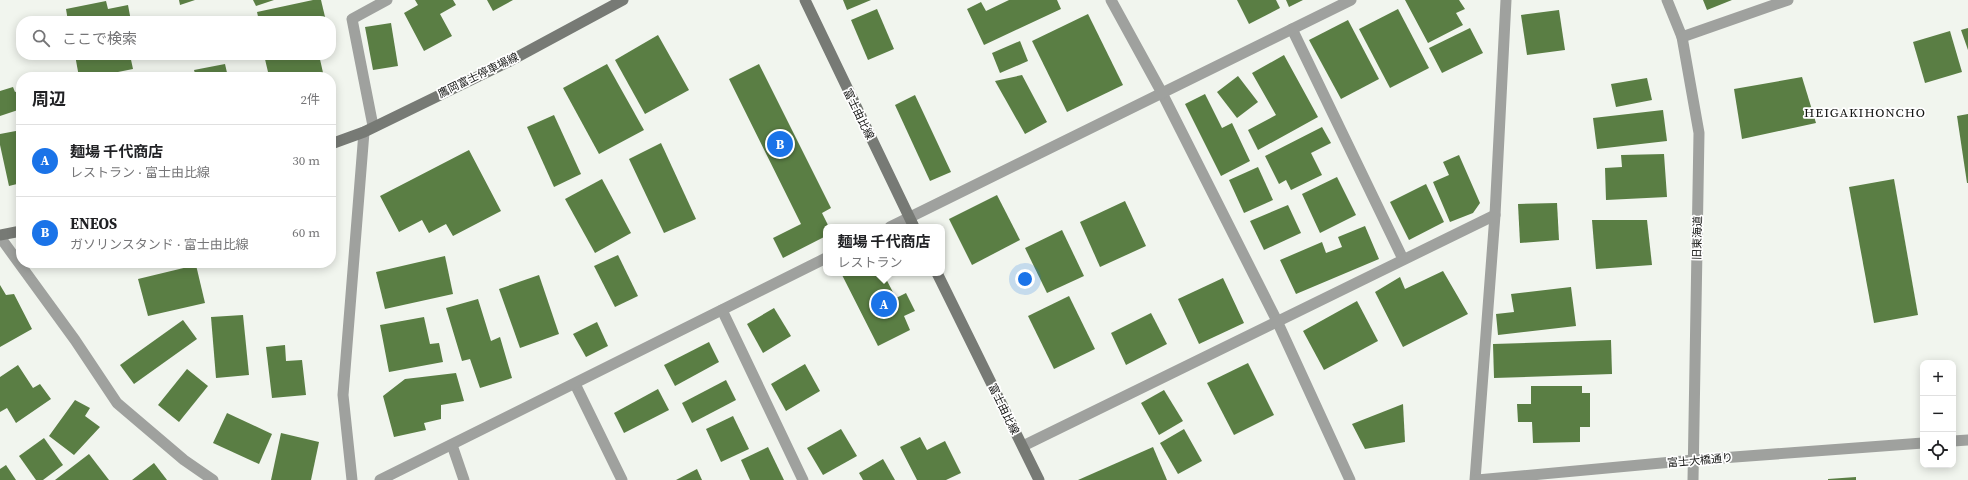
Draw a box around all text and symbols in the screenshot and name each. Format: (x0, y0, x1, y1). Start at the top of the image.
search box (16, 16, 336, 60)
icon: search (30, 27, 52, 49)
text: ここで検索 (62, 28, 137, 49)
street label: 鷹岡富士停車場線 (435, 49, 521, 101)
street label: 富士由比線 (840, 86, 877, 142)
text: 周辺 (32, 87, 66, 111)
text: 2件 (300, 91, 320, 108)
district label: HEIGAKIHONCHO (1804, 104, 1926, 121)
pin: B (767, 129, 793, 159)
text: 麺場 千代商店 (70, 141, 163, 162)
text: A (41, 152, 49, 169)
text: 30 m (292, 152, 320, 169)
text: レストラン · 富士由比線 (70, 164, 210, 181)
text: ENEOS (70, 213, 117, 234)
street label: 旧東海道 (1690, 216, 1705, 260)
text: B (41, 224, 49, 241)
text: 60 m (292, 224, 320, 241)
popup (823, 224, 945, 276)
text: 麺場 千代商店 (837, 231, 931, 252)
text: ガソリンスタンド · 富士由比線 (70, 236, 249, 253)
text: レストラン (837, 254, 902, 271)
your location (1015, 269, 1035, 289)
pin: A (871, 289, 897, 319)
map controls (1920, 360, 1956, 468)
button: + (1920, 360, 1956, 396)
street label: 富士由比線 (985, 381, 1022, 437)
button: − (1920, 396, 1956, 432)
button: locate (1920, 432, 1956, 468)
street label: 富士大橋通り (1667, 450, 1734, 471)

